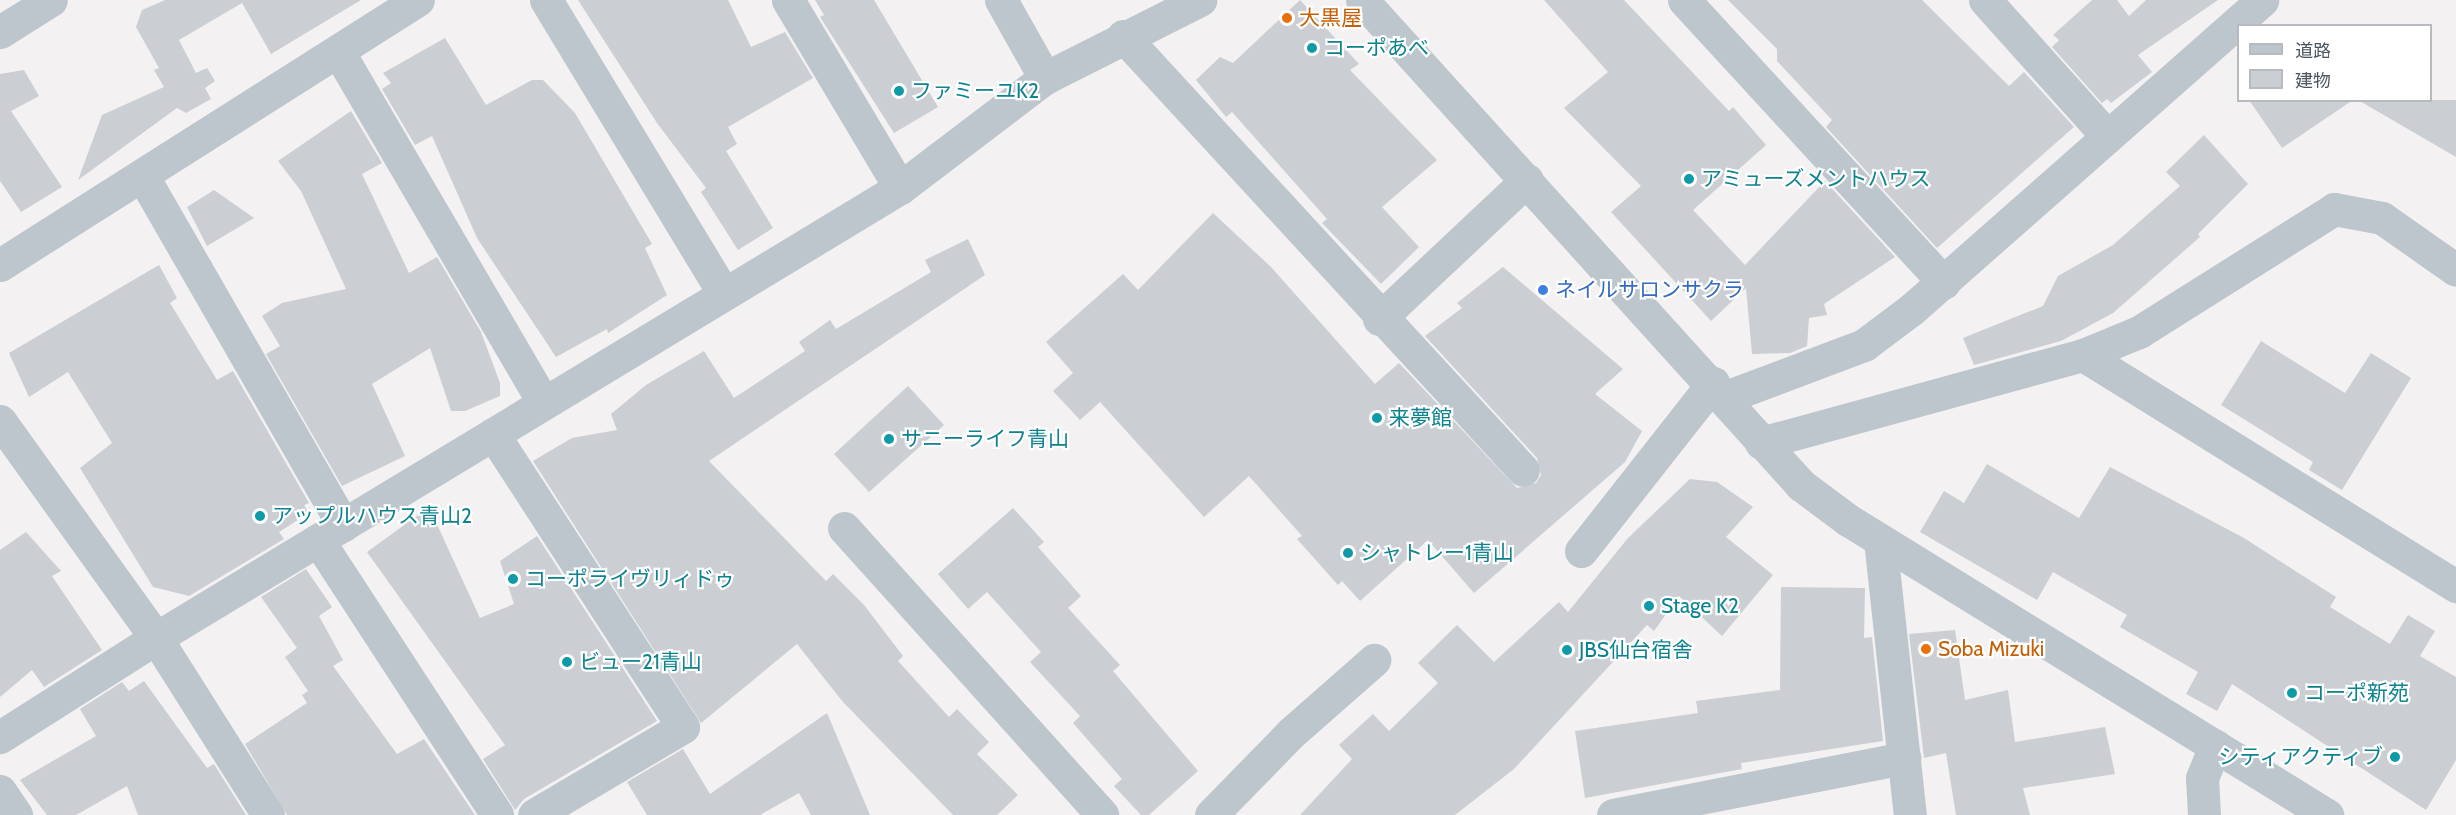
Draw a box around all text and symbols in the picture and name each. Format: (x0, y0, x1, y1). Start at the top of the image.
place label: 大黒屋 (1299, 5, 1362, 31)
marker: 大黒屋 (1280, 11, 1294, 25)
legend (2237, 24, 2432, 102)
place label: コーポあべ (1324, 35, 1429, 61)
text: 道路 (2295, 40, 2331, 62)
marker: コーポあべ (1305, 41, 1319, 55)
text: 建物 (2295, 70, 2331, 92)
place label: ファミーユK2 (911, 78, 1039, 104)
marker: ファミーユK2 (892, 84, 906, 98)
place label: アミューズメントハウス (1701, 166, 1932, 192)
marker: アミューズメントハウス (1682, 172, 1696, 186)
place label: ネイルサロンサクラ (1555, 277, 1744, 303)
marker: ネイルサロンサクラ (1536, 283, 1550, 297)
place label: 来夢館 (1389, 405, 1452, 431)
marker: 来夢館 (1370, 411, 1384, 425)
place label: サニーライフ青山 (901, 426, 1069, 452)
marker: サニーライフ青山 (882, 432, 896, 446)
place label: アップルハウス青山2 (272, 503, 472, 529)
marker: アップルハウス青山2 (253, 509, 267, 523)
place label: シャトレー1青山 (1360, 540, 1514, 566)
marker: シャトレー1青山 (1341, 546, 1355, 560)
place label: コーポライヴリィドゥ (525, 566, 735, 592)
marker: コーポライヴリィドゥ (506, 572, 520, 586)
place label: Stage K2 (1661, 593, 1739, 619)
marker: Stage K2 (1642, 599, 1656, 613)
place label: Soba Mizuki (1938, 636, 2044, 662)
place label: JBS仙台宿舎 (1579, 637, 1693, 663)
marker: Soba Mizuki (1919, 642, 1933, 656)
marker: JBS仙台宿舎 (1560, 643, 1574, 657)
place label: ビュー21青山 (579, 649, 702, 675)
marker: ビュー21青山 (560, 655, 574, 669)
place label: コーポ新苑 (2304, 680, 2409, 706)
marker: コーポ新苑 (2285, 686, 2299, 700)
place label: シティアクティブ (2215, 744, 2383, 770)
marker: シティアクティブ (2388, 750, 2402, 764)

